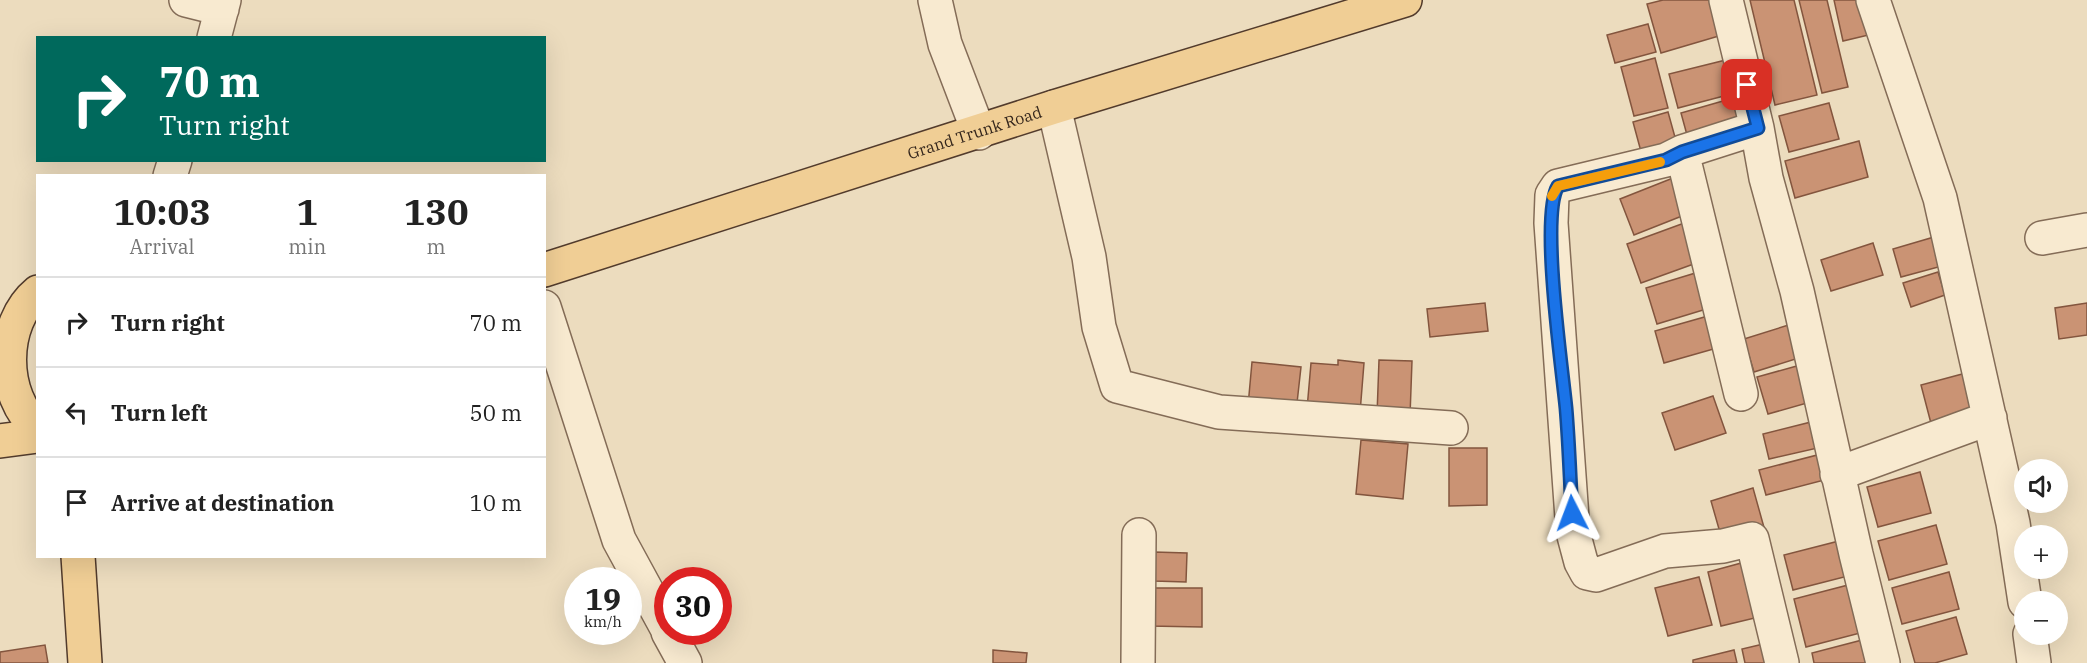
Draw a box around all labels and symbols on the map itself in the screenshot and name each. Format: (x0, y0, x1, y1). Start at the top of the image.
pin (1721, 59, 1772, 110)
street label: Grand Trunk Road (905, 101, 1045, 163)
position arrow (1540, 481, 1604, 545)
speed limit sign: 30 (654, 567, 732, 645)

